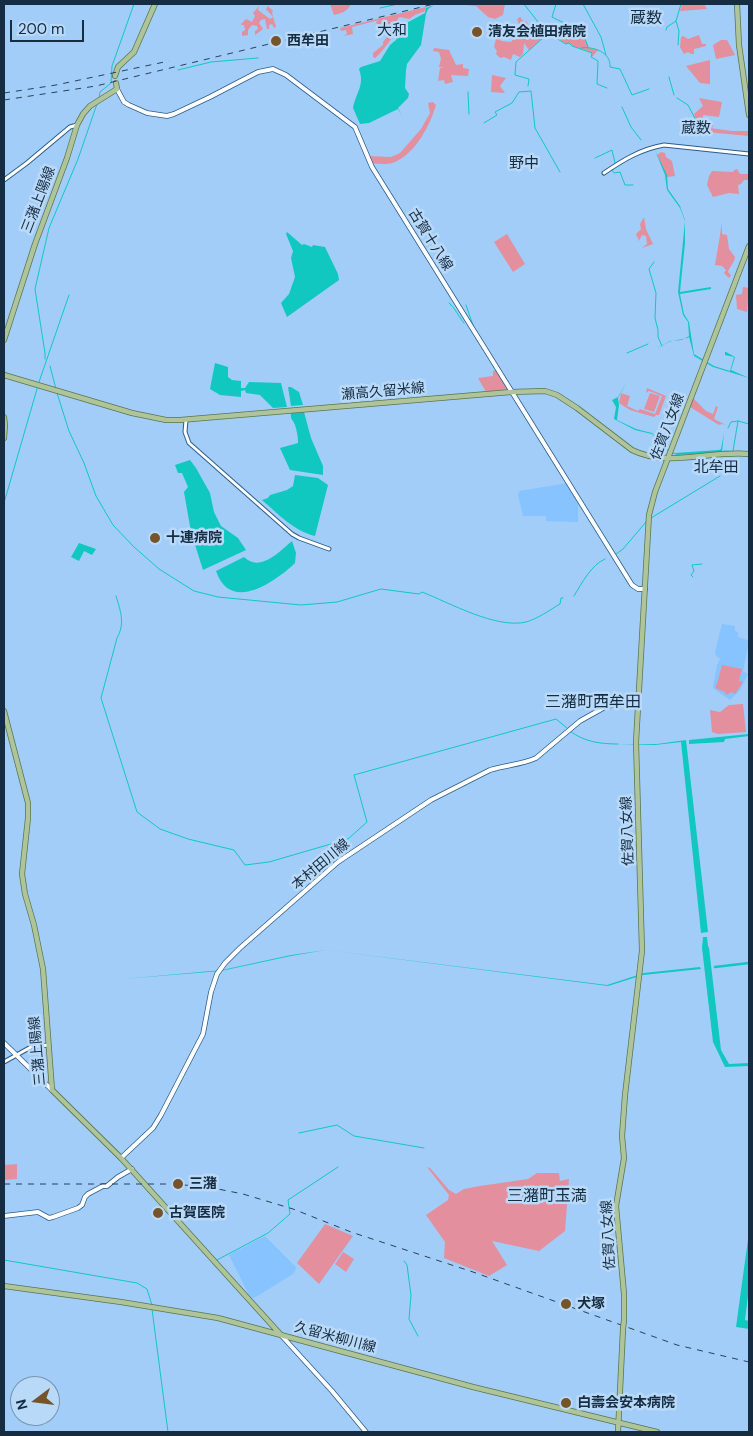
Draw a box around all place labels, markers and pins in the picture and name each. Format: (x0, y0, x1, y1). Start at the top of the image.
place label: 清友会植田病院 (488, 24, 586, 40)
marker: 清友会植田病院 (470, 25, 484, 39)
place label: 西牟田 (287, 33, 329, 49)
marker: 西牟田 (269, 34, 283, 48)
place label: 十連病院 (166, 530, 222, 546)
marker: 十連病院 (148, 531, 162, 545)
place label: 三潴 (189, 1176, 217, 1192)
marker: 三潴 (171, 1177, 185, 1191)
place label: 古賀医院 (169, 1205, 225, 1221)
marker: 古賀医院 (151, 1206, 165, 1220)
place label: 犬塚 (577, 1296, 605, 1312)
marker: 犬塚 (559, 1297, 573, 1311)
place label: 白壽会安本病院 (577, 1395, 675, 1411)
marker: 白壽会安本病院 (559, 1396, 573, 1410)

